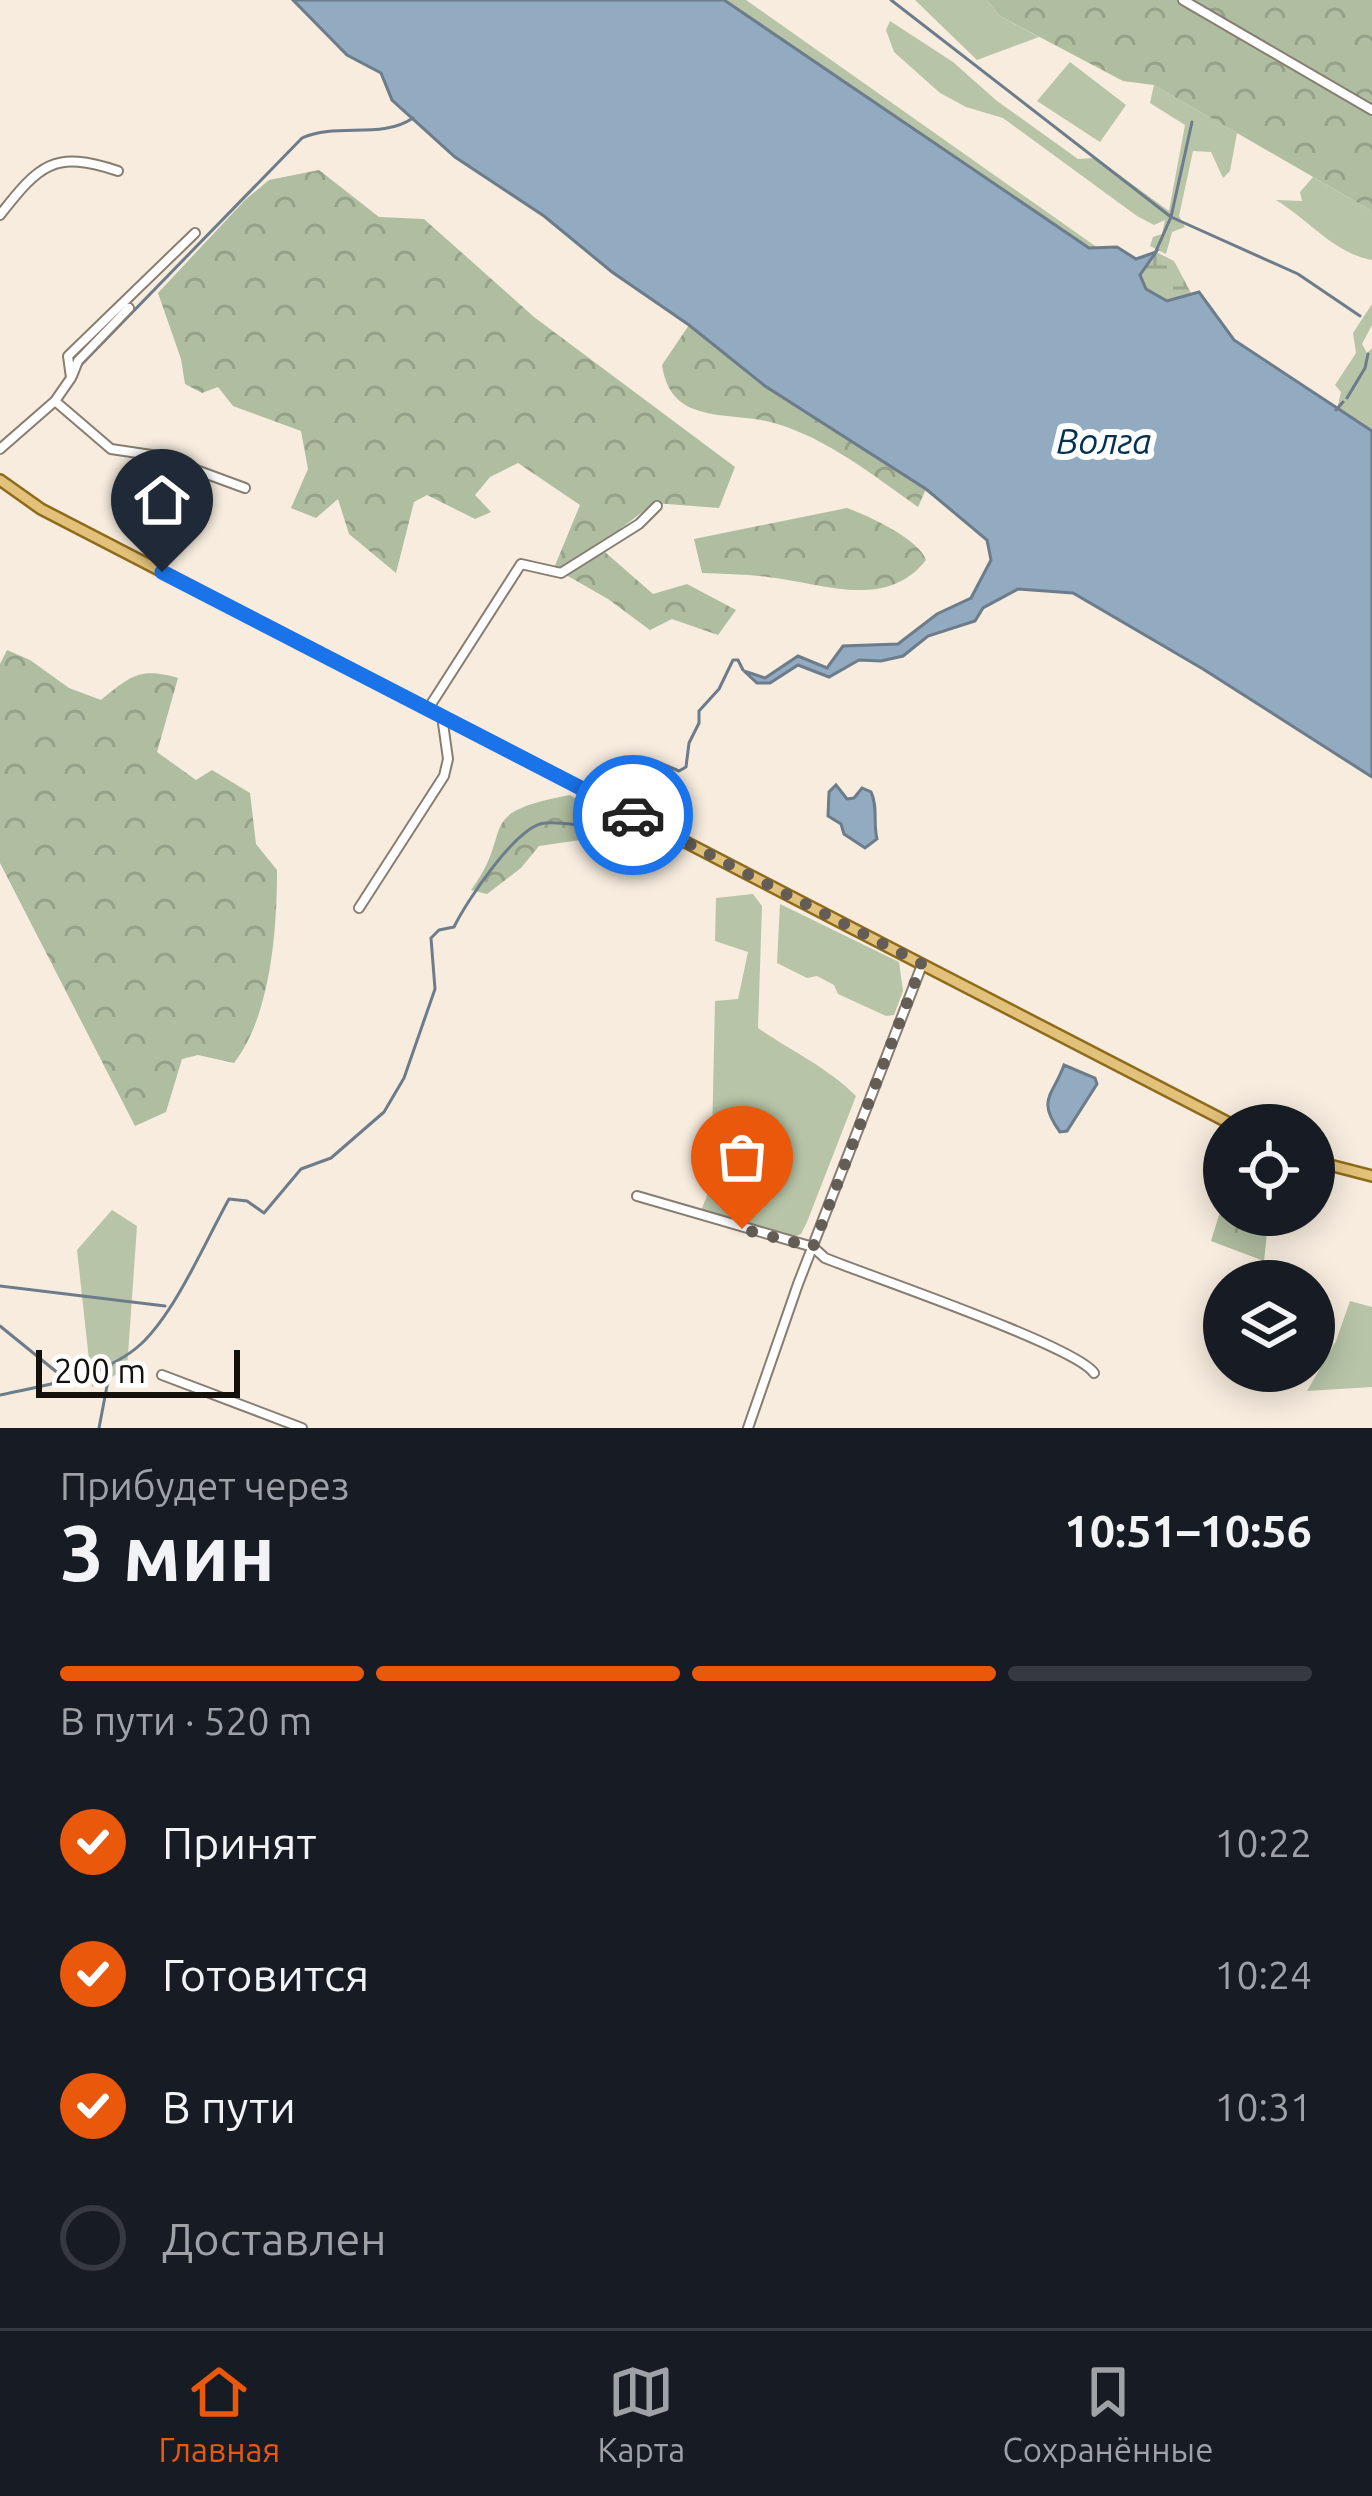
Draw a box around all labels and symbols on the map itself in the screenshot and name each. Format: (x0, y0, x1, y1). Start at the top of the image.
water label: Волга (1056, 420, 1152, 461)
pin (111, 449, 213, 572)
courier (573, 755, 693, 875)
pin (691, 1106, 793, 1229)
scale bar (36, 1344, 240, 1397)

